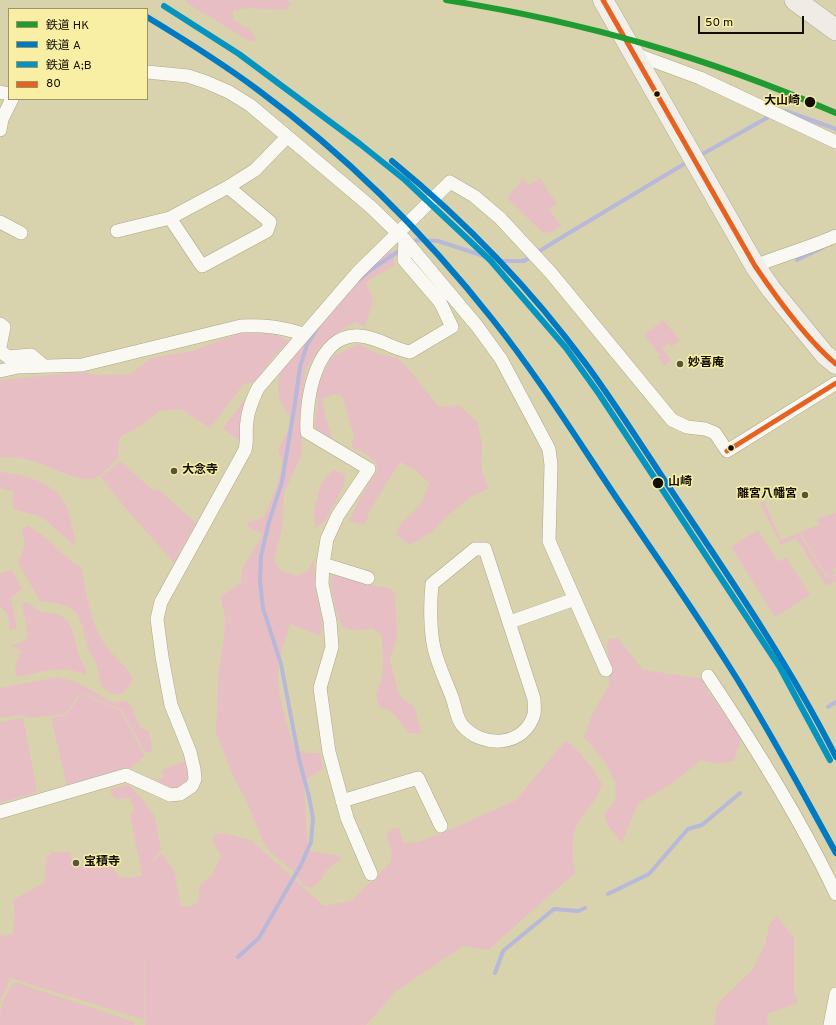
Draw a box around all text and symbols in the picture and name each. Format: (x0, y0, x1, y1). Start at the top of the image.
legend (8, 8, 148, 100)
scale bar (700, 8, 806, 34)
text: 50 m (705, 15, 733, 31)
text: 鉄道 HK (46, 18, 89, 34)
text: 鉄道 A (46, 38, 81, 54)
text: 鉄道 A;B (46, 58, 92, 74)
text: 80 (46, 76, 61, 92)
unlabelled marker (652, 89, 662, 99)
place label: 大山崎 (764, 95, 800, 109)
marker: 大山崎 (803, 95, 817, 109)
place label: 妙喜庵 (688, 357, 724, 371)
marker: 妙喜庵 (675, 359, 685, 369)
unlabelled marker (726, 443, 736, 453)
place label: 大念寺 (182, 464, 218, 478)
marker: 大念寺 (169, 466, 179, 476)
marker: 山崎 (651, 476, 665, 490)
place label: 山崎 (668, 476, 692, 490)
place label: 離宮八幡宮 (737, 488, 797, 502)
marker: 離宮八幡宮 (800, 490, 810, 500)
place label: 宝積寺 (84, 856, 120, 870)
marker: 宝積寺 (71, 858, 81, 868)

